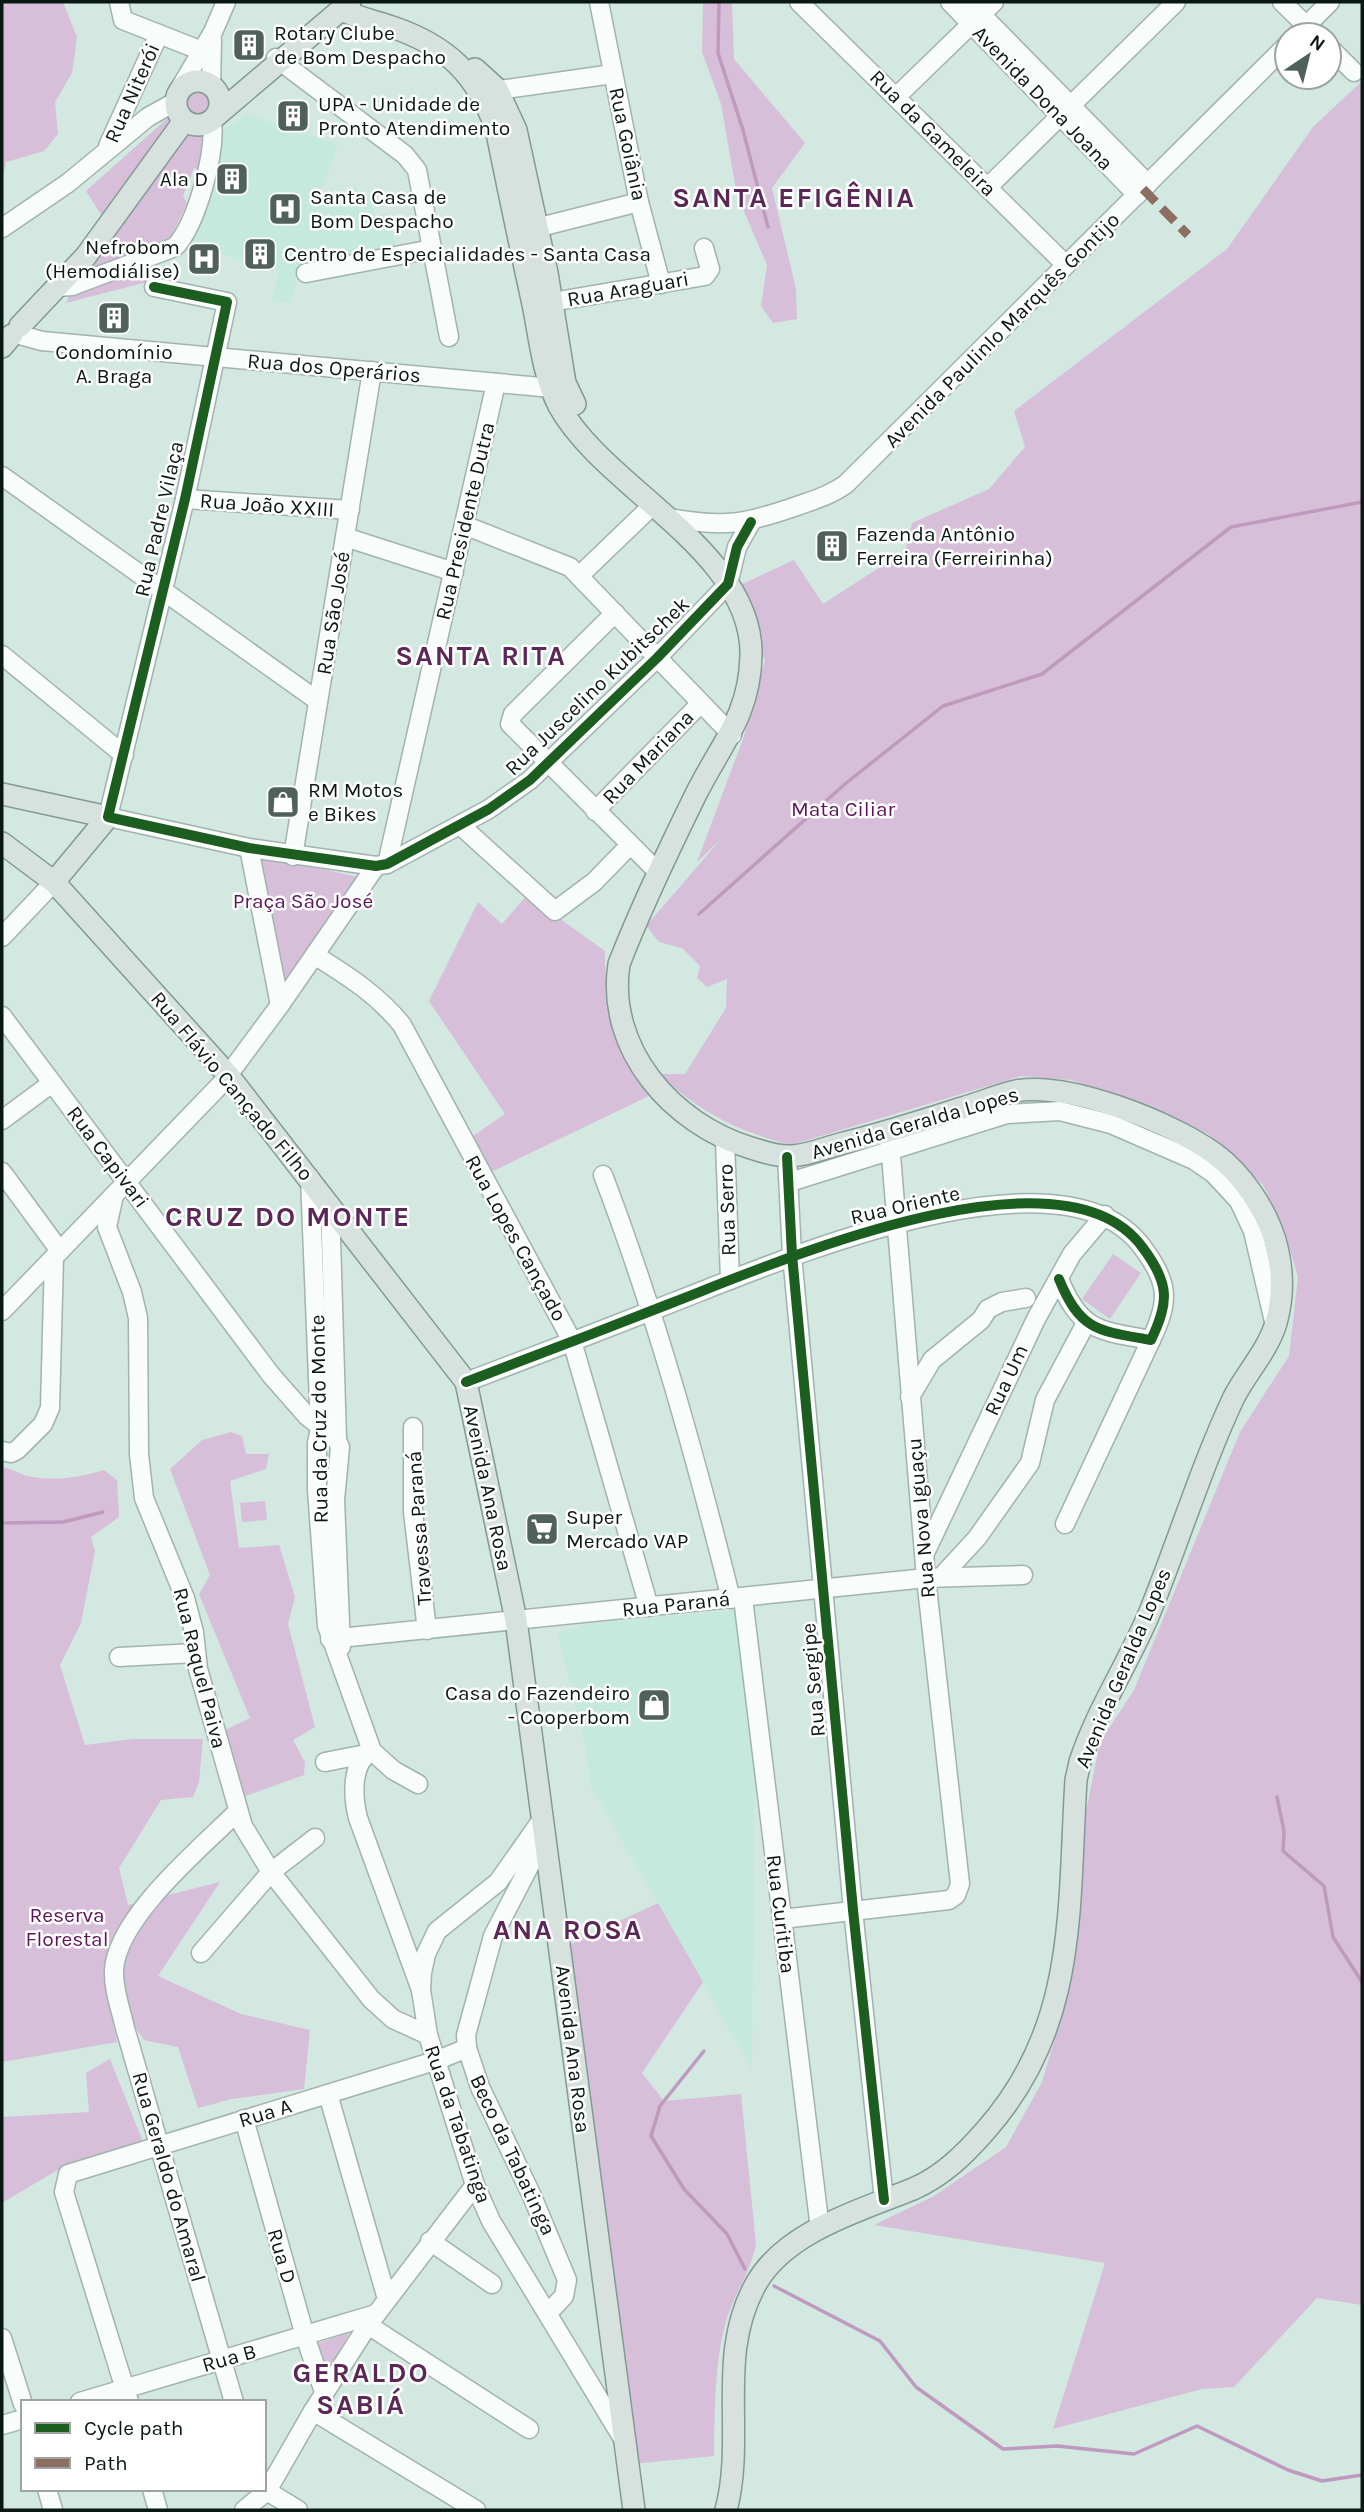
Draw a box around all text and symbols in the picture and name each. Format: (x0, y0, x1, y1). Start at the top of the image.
place label: Rotary Clube de Bom Despacho (274, 21, 446, 69)
street label: Avenida Dona Joana (968, 21, 1118, 175)
north arrow (1273, 21, 1343, 91)
building icon: Rotary Clube de Bom Despacho (230, 26, 268, 64)
text: N (1305, 30, 1329, 56)
street label: Rua Niterói (99, 39, 165, 147)
street label: Rua da Gameleira (865, 65, 1001, 201)
street label: Rua Goiânia (604, 85, 652, 203)
place label: UPA - Unidade de Pronto Atendimento (318, 92, 510, 140)
building icon: UPA - Unidade de Pronto Atendimento (274, 97, 312, 135)
building icon: Ala D (213, 160, 251, 198)
place label: Ala D (160, 167, 208, 191)
district label: SANTA EFIGÊNIA (672, 180, 916, 214)
place label: Santa Casa de Bom Despacho (310, 185, 454, 233)
hospital icon: Santa Casa de Bom Despacho (266, 190, 304, 228)
street label: Avenida Paulinlo Marquês Gontijo (879, 207, 1125, 453)
place label: Nefrobom (Hemodiálise) (45, 235, 180, 283)
building icon: Centro de Especialidades - Santa Casa (241, 235, 279, 273)
hospital icon: Nefrobom (Hemodiálise) (185, 240, 223, 278)
place label: Centro de Especialidades - Santa Casa (284, 242, 651, 266)
street label: Rua Araguari (565, 266, 691, 312)
building icon: Condomínio A. Braga (95, 299, 133, 337)
place label: Condomínio A. Braga (55, 340, 173, 388)
street label: Rua dos Operários (246, 348, 422, 388)
street label: Rua Presidente Dutra (431, 420, 499, 622)
street label: Rua Padre Vilaça (129, 439, 189, 599)
street label: Rua João XXIII (199, 488, 335, 522)
place label: Fazenda Antônio Ferreira (Ferreirinha) (856, 522, 1053, 570)
building icon: Fazenda Antônio Ferreira (Ferreirinha) (813, 527, 851, 565)
street label: Rua São José (311, 550, 355, 676)
street label: Rua Juscelino Kubitschek (500, 592, 694, 780)
district label: SANTA RITA (395, 639, 567, 672)
street label: Rua Mariana (597, 705, 699, 809)
place label: RM Motos e Bikes (308, 778, 403, 826)
shop icon: RM Motos e Bikes (264, 783, 302, 821)
park label: Mata Ciliar (791, 797, 896, 821)
park label: Praça São José (233, 889, 373, 913)
street label: Rua Flávio Cançado Filho (146, 987, 318, 1185)
street label: Avenida Geralda Lopes (809, 1082, 1021, 1164)
street label: Rua Capivari (62, 1101, 154, 1213)
street label: Rua Lopes Cançado (460, 1151, 572, 1325)
street label: Rua Serro (713, 1163, 741, 1257)
street label: Rua Oriente (848, 1181, 962, 1229)
district label: CRUZ DO MONTE (165, 1200, 411, 1233)
street label: Rua da Cruz do Monte (305, 1314, 333, 1524)
street label: Rua Um (979, 1341, 1033, 1419)
street label: Avenida Ana Rosa (459, 1403, 517, 1573)
street label: Rua Nova Iguaçu (902, 1437, 940, 1599)
street label: Travessa Paraná (402, 1450, 436, 1606)
place label: Super Mercado VAP (566, 1505, 688, 1553)
supermarket icon: Super Mercado VAP (523, 1510, 561, 1548)
street label: Avenida Geralda Lopes (1070, 1565, 1176, 1771)
street label: Rua Raquel Paiva (168, 1585, 232, 1751)
street label: Rua Paraná (621, 1586, 731, 1622)
street label: Rua Sergipe (796, 1622, 830, 1738)
place label: Casa do Fazendeiro - Cooperbom (445, 1681, 630, 1729)
shop icon: Casa do Fazendeiro - Cooperbom (635, 1686, 673, 1724)
street label: Rua Curitiba (762, 1853, 800, 1975)
park label: Reserva Florestal (25, 1903, 109, 1951)
district label: ANA ROSA (493, 1913, 643, 1946)
street label: Avenida Ana Rosa (551, 1964, 595, 2134)
street label: Rua da Tabatinga (420, 2042, 496, 2206)
street label: Rua Geraldo do Amaral (127, 2069, 211, 2285)
street label: Beco da Tabatinga (465, 2071, 561, 2239)
street label: Rua A (236, 2094, 294, 2132)
street label: Rua D (263, 2226, 301, 2286)
street label: Rua B (199, 2339, 259, 2377)
district label: GERALDO SABIÁ (292, 2356, 430, 2421)
legend (21, 2400, 266, 2491)
text: Cycle path (84, 2416, 184, 2440)
text: Path (84, 2451, 128, 2475)

